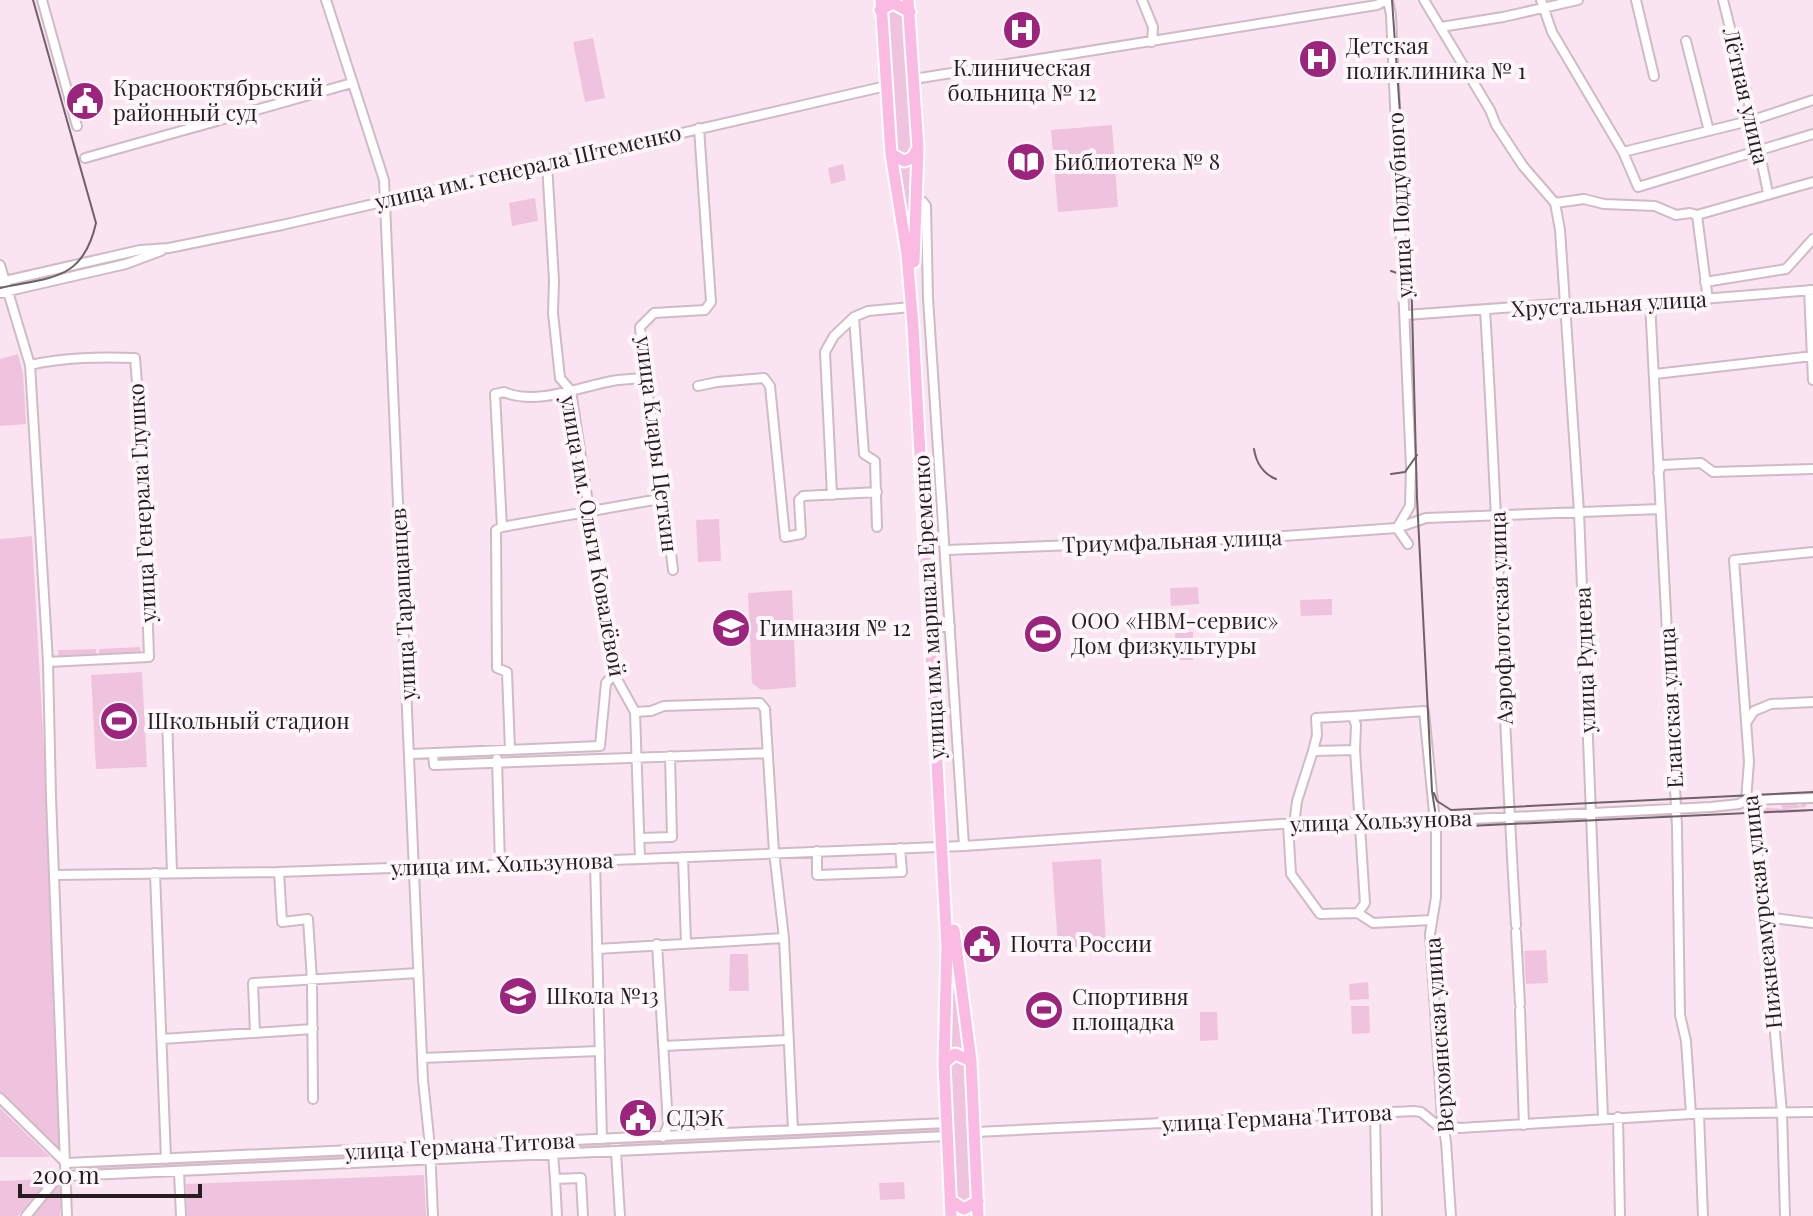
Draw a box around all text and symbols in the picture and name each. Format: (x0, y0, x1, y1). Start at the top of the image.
hospital icon: Клиническая больница № 12 (1001, 9, 1043, 51)
street label: Лётная улица (1716, 24, 1777, 167)
place label: Детская поликлиника № 1 (1346, 30, 1526, 85)
hospital icon: Детская поликлиника № 1 (1297, 38, 1339, 80)
place label: Клиническая больница № 12 (947, 52, 1097, 107)
place label: Краснооктябрьский районный суд (113, 72, 323, 127)
public building icon: Краснооктябрьский районный суд (64, 80, 106, 122)
street label: улица Поддубного (1379, 111, 1419, 300)
street label: улица им. генерала Штеменко (371, 116, 684, 216)
library icon: Библиотека № 8 (1005, 141, 1047, 183)
place label: Библиотека № 8 (1054, 146, 1220, 176)
street label: Хрустальная улица (1510, 283, 1708, 323)
street label: улица Клары Цеткин (630, 333, 686, 554)
street label: улица Генерала Глушко (120, 383, 162, 624)
street label: улица им. Ольги Ковалёвой (554, 392, 634, 679)
street label: улица им. маршала Еременко (905, 454, 951, 761)
street label: улица Таращанцев (382, 507, 422, 702)
street label: Аэрофлотская улица (1481, 511, 1519, 726)
street label: Триумфальная улица (1061, 521, 1283, 559)
street label: улица Руднева (1566, 586, 1602, 735)
place label: ООО «НВМ-сервис» Дом физкультуры (1071, 605, 1279, 660)
school or university icon: Гимназия № 12 (710, 607, 752, 649)
place label: Гимназия № 12 (759, 612, 911, 642)
sports icon: ООО «НВМ-сервис» Дом физкультуры (1022, 613, 1064, 655)
street label: Еланская улица (1651, 627, 1689, 789)
sports icon: Школьный стадион (98, 700, 140, 742)
place label: Школьный стадион (147, 705, 350, 735)
street label: Нижнеамурская улица (1734, 794, 1788, 1030)
street label: улица Хользунова (1288, 802, 1473, 838)
street label: улица им. Хользунова (389, 844, 614, 882)
public building icon: Почта России (961, 923, 1003, 965)
place label: Почта России (1010, 928, 1152, 958)
street label: Верхоянская улица (1416, 936, 1460, 1134)
school or university icon: Школа №13 (497, 975, 539, 1017)
place label: Школа №13 (546, 980, 659, 1010)
place label: Спортивня площадка (1072, 981, 1189, 1036)
sports icon: Спортивня площадка (1023, 989, 1065, 1031)
street label: улица Германа Титова (1160, 1096, 1393, 1138)
public building icon: СДЭК (617, 1097, 659, 1139)
place label: СДЭК (666, 1102, 725, 1132)
street label: улица Германа Титова (343, 1124, 576, 1166)
scale bar (20, 1148, 200, 1198)
text: 200 m (32, 1158, 100, 1190)

